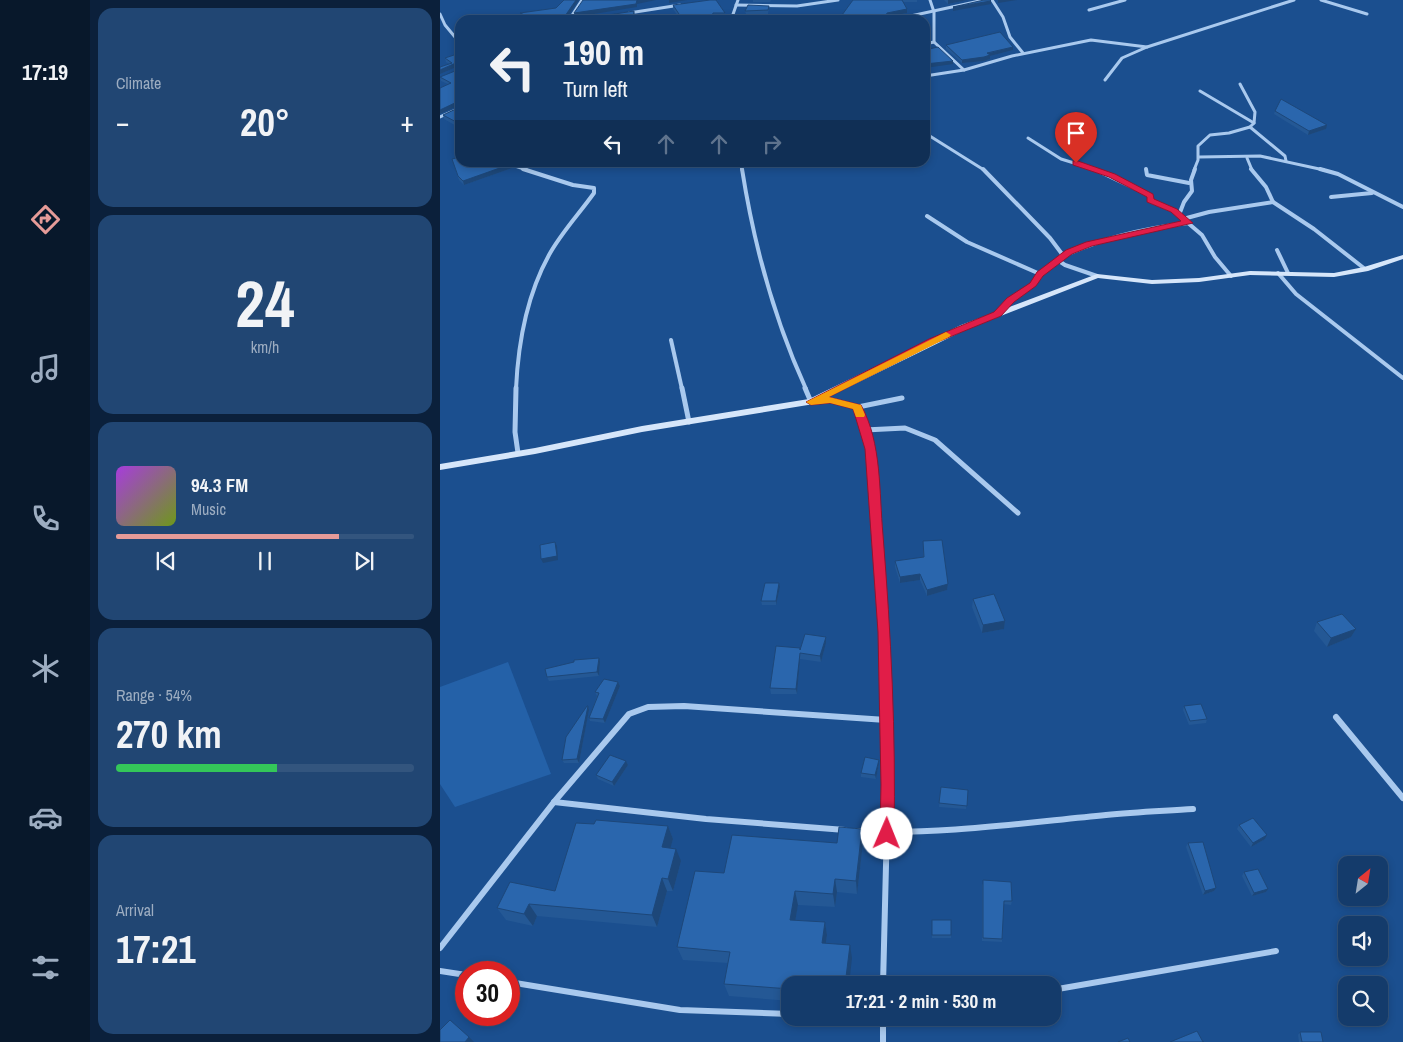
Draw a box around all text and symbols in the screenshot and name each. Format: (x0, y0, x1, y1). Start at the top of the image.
text: 190 m (563, 29, 644, 76)
icon: left (480, 35, 545, 100)
text: 17:19 (22, 57, 68, 87)
text: Climate (116, 72, 161, 94)
text: Turn left (563, 74, 628, 104)
text: 20° (240, 97, 290, 148)
text: − (116, 103, 129, 141)
text: + (401, 103, 414, 141)
pin (1055, 112, 1097, 163)
icon: arrive (1062, 119, 1090, 147)
icon: left (599, 130, 627, 158)
icon: ahead (652, 130, 680, 158)
icon: ahead (705, 130, 733, 158)
icon: right (758, 130, 786, 158)
icon: directions (28, 202, 63, 237)
text: 24 (235, 260, 295, 347)
text: km/h (251, 336, 279, 358)
icon: music (28, 351, 63, 386)
text: 94.3 FM (191, 472, 248, 498)
text: Music (191, 498, 226, 520)
icon: phone (28, 501, 63, 536)
icon: previous (152, 547, 180, 575)
icon: pause (251, 547, 279, 575)
icon: next (350, 547, 378, 575)
icon: climate (28, 651, 63, 686)
text: Range · 54% (116, 684, 192, 706)
text: 270 km (116, 709, 222, 760)
icon: car (28, 800, 63, 835)
position arrow (860, 807, 912, 859)
north arrow (1338, 856, 1388, 906)
map controls (1338, 856, 1388, 1026)
text: Arrival (116, 899, 154, 921)
button: sound (1338, 916, 1388, 966)
text: 17:21 (116, 924, 196, 975)
icon: filters (28, 950, 63, 985)
speed limit sign: 30 (455, 961, 520, 1026)
button: search (1338, 976, 1388, 1026)
text: 17:21 · 2 min · 530 m (846, 988, 996, 1014)

